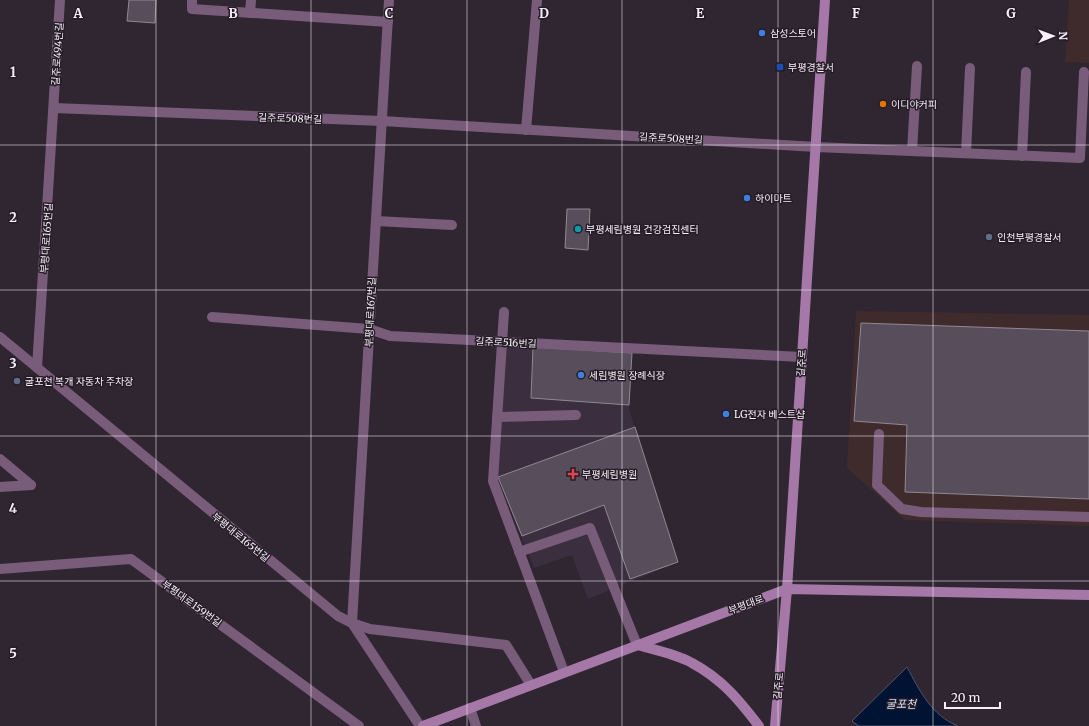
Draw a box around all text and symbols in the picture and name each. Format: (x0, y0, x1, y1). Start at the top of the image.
text: A (72, 5, 83, 22)
text: B (228, 5, 238, 22)
text: C (385, 5, 394, 22)
text: D (539, 5, 549, 22)
text: E (696, 5, 705, 22)
text: F (852, 5, 860, 22)
text: G (1006, 5, 1016, 22)
north arrow (1033, 16, 1073, 56)
street label: 길주로494번길 (49, 22, 66, 86)
place label: 삼성스토어 (770, 27, 816, 40)
marker: 삼성스토어 (757, 28, 767, 38)
text: N (1056, 31, 1070, 41)
place label: 부평경찰서 (788, 61, 834, 74)
marker: 부평경찰서 (775, 62, 785, 72)
text: 1 (10, 64, 16, 81)
place label: 이디야커피 (891, 98, 937, 111)
marker: 이디야커피 (878, 99, 888, 109)
street label: 길주로508번길 (258, 111, 322, 126)
street label: 길주로508번길 (639, 130, 703, 147)
place label: 하이마트 (755, 192, 792, 205)
marker: 하이마트 (742, 193, 752, 203)
street label: 부평대로165번길 (38, 202, 55, 274)
text: 2 (9, 209, 17, 226)
place label: 부평세림병원 건강검진센터 (586, 223, 699, 236)
marker: 부평세림병원 건강검진센터 (573, 224, 583, 234)
place label: 인천부평경찰서 (997, 231, 1061, 244)
marker: 인천부평경찰서 (984, 232, 994, 242)
street label: 부평대로167번길 (362, 277, 379, 347)
street label: 길주로516번길 (475, 334, 537, 351)
street label: 길주로 (794, 349, 809, 377)
text: 3 (9, 355, 17, 372)
place label: 세림병원 장례식장 (589, 369, 665, 382)
marker: 세림병원 장례식장 (576, 370, 586, 380)
place label: 굴포천 복개 자동차 주차장 (25, 375, 133, 388)
marker: 굴포천 복개 자동차 주차장 (12, 376, 22, 386)
place label: LG전자 베스트샵 (734, 408, 806, 421)
marker: LG전자 베스트샵 (721, 409, 731, 419)
marker: 부평세림병원 (567, 468, 579, 480)
place label: 부평세림병원 (582, 468, 637, 481)
text: 4 (9, 500, 18, 517)
street label: 부평대로165번길 (209, 510, 272, 565)
street label: 부평대로159번길 (159, 577, 224, 630)
street label: 부평대로 (727, 592, 766, 617)
text: 5 (9, 645, 17, 662)
street label: 길주로 (771, 672, 786, 700)
scale bar (945, 684, 1000, 710)
text: 20 m (951, 690, 980, 705)
water label: 굴포천 (886, 697, 918, 711)

